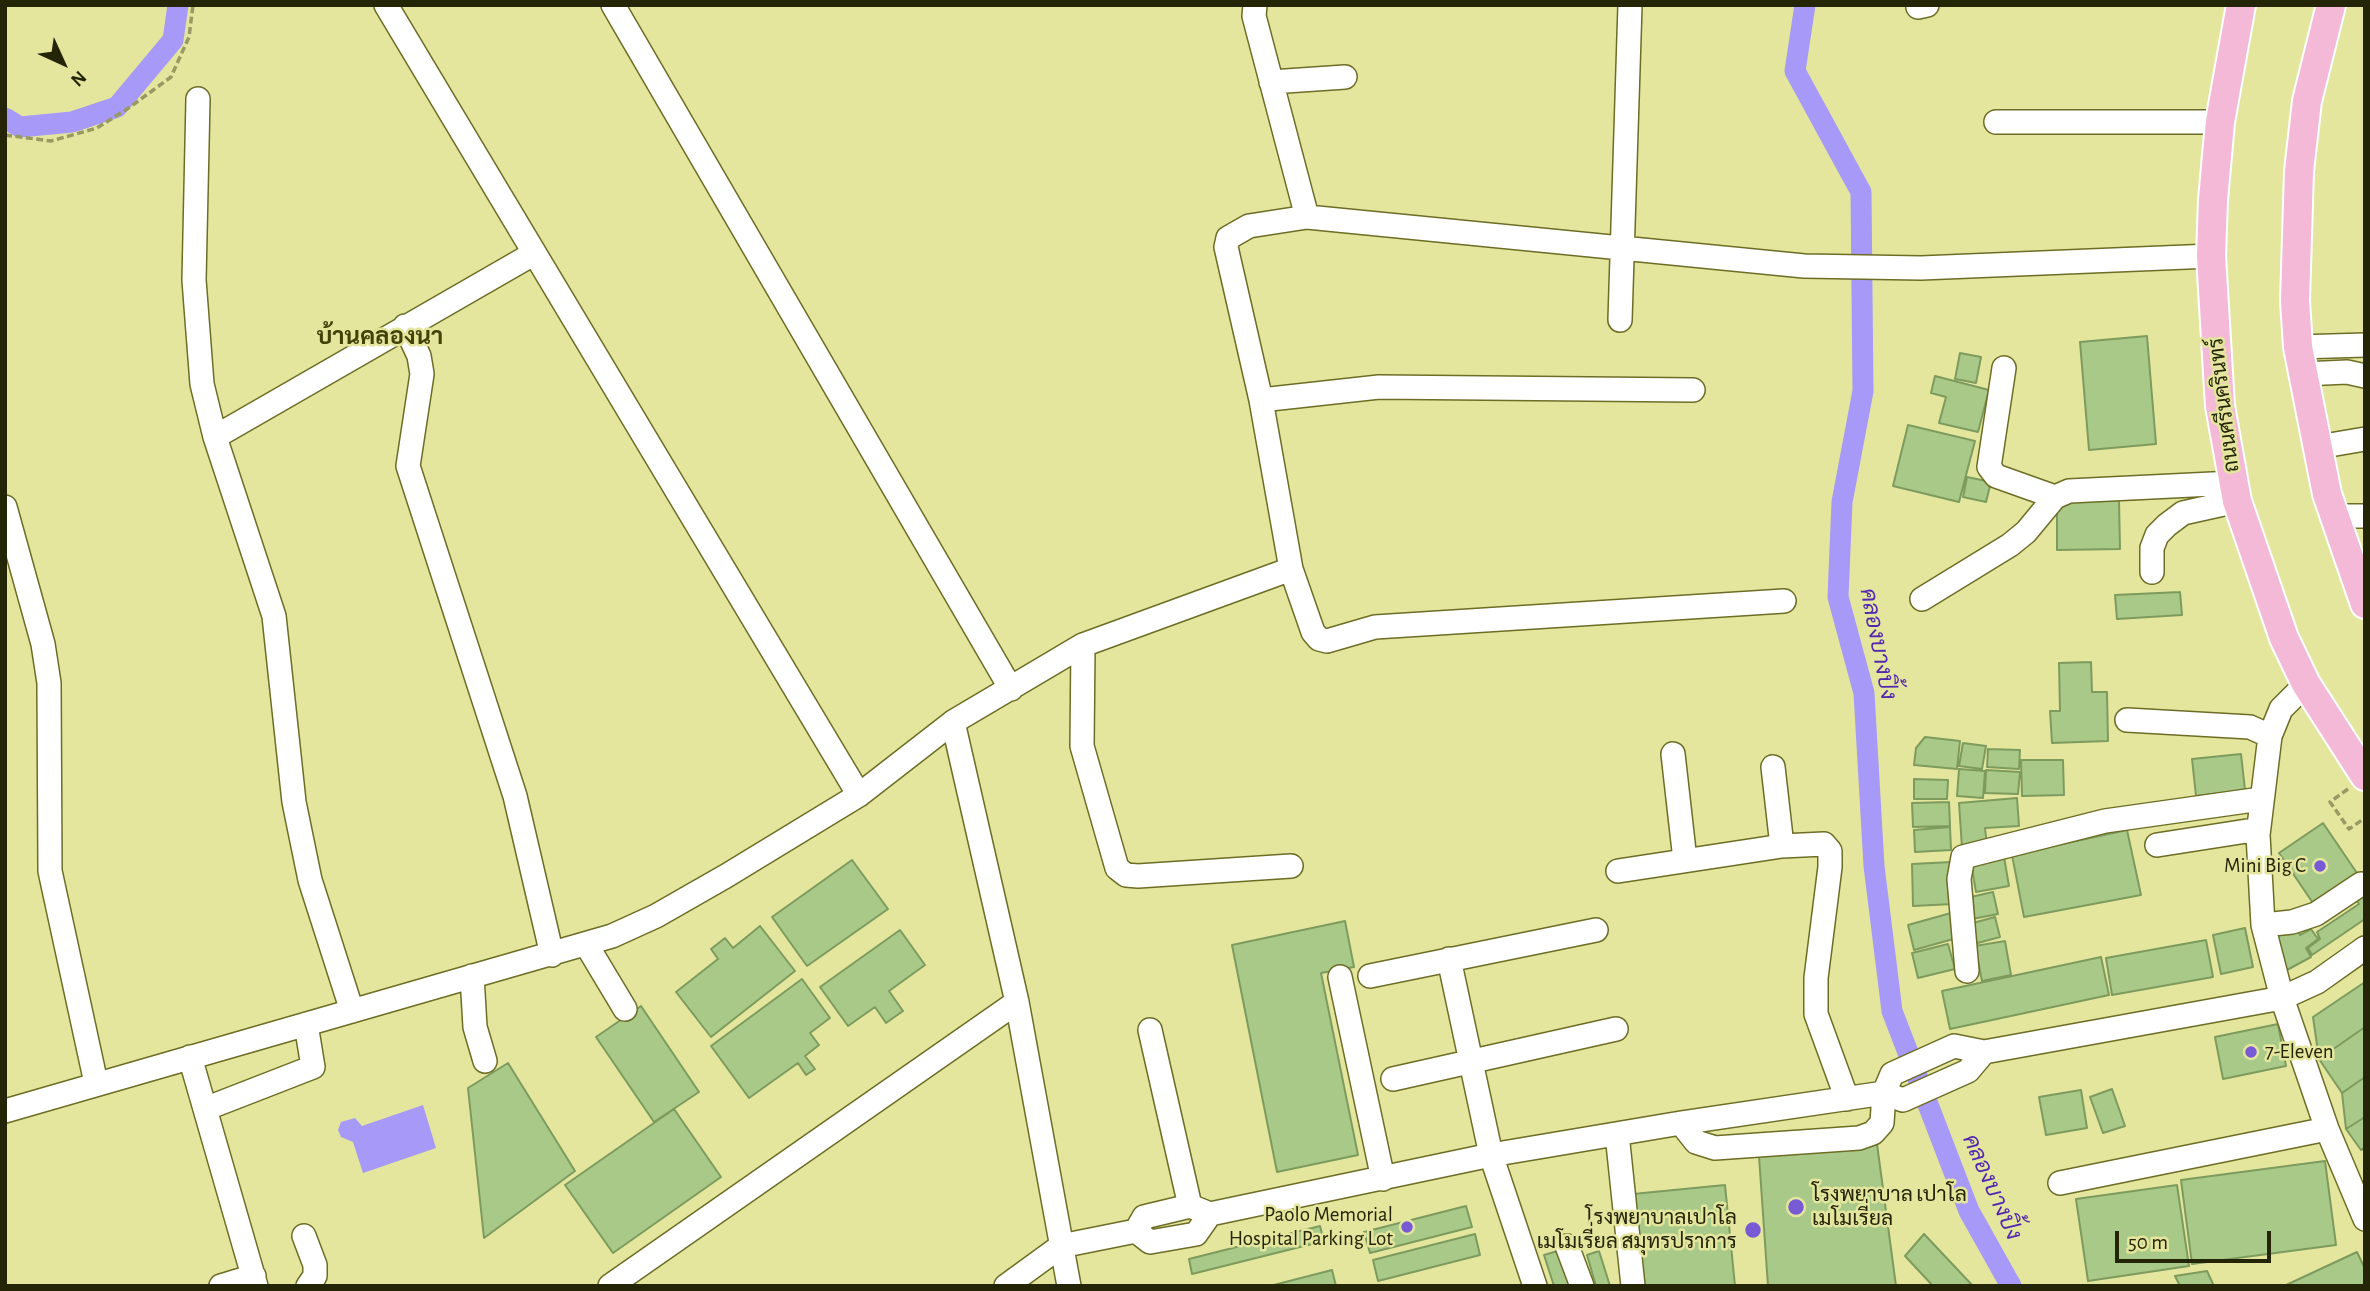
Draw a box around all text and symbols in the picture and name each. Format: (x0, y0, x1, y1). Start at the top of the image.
north arrow (28, 28, 98, 98)
text: N (67, 67, 90, 90)
district label: บ้านคลองนา (317, 323, 443, 351)
street label: ถนนศรีนครินทร์ (2203, 336, 2245, 474)
water label: คลองบางปิ้ง (1854, 586, 1902, 702)
place label: Mini Big C (2224, 853, 2306, 879)
marker: Mini Big C (2312, 858, 2328, 874)
place label: 7-Eleven (2265, 1039, 2334, 1065)
marker: 7-Eleven (2243, 1044, 2259, 1060)
water label: คลองบางปิ้ง (1956, 1130, 2028, 1244)
place label: โรงพยาบาล เปาโล เมโมเรี่ยล (1812, 1182, 1967, 1232)
marker: โรงพยาบาล เปาโล เมโมเรี่ยล (1786, 1197, 1806, 1217)
place label: Paolo Memorial Hospital Parking Lot (1229, 1202, 1393, 1252)
place label: โรงพยาบาลเปาโล เมโมเรี่ยล สมุทรปราการ (1537, 1205, 1737, 1255)
scale bar (2118, 1218, 2274, 1262)
marker: Paolo Memorial Hospital Parking Lot (1399, 1219, 1415, 1235)
marker: โรงพยาบาลเปาโล เมโมเรี่ยล สมุทรปราการ (1743, 1220, 1763, 1240)
text: 50 m (2128, 1232, 2168, 1253)

